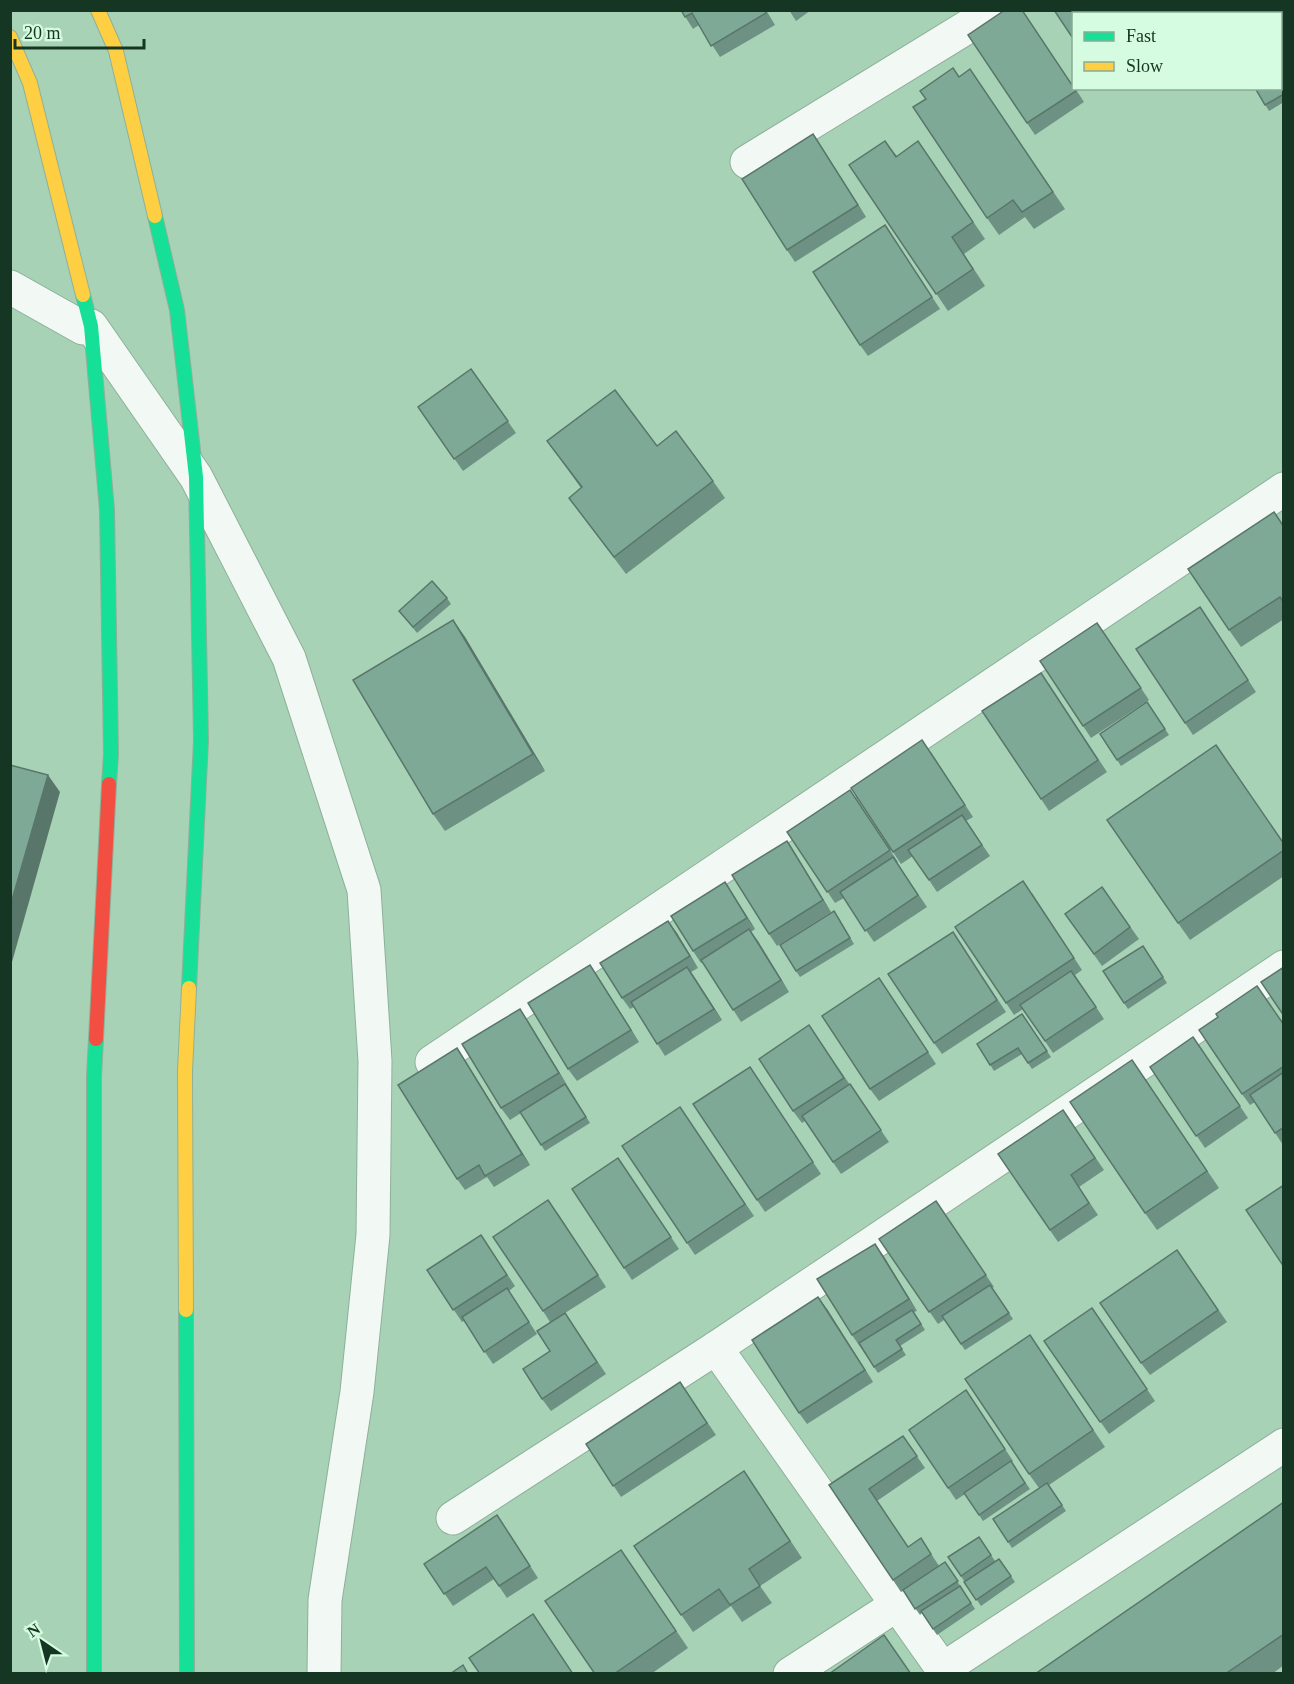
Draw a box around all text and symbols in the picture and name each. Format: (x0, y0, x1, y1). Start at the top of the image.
scale bar (15, 12, 144, 50)
legend (1072, 12, 1282, 90)
text: 20 m (24, 23, 61, 43)
text: Fast (1126, 26, 1156, 46)
text: Slow (1126, 56, 1163, 76)
north arrow (12, 1612, 72, 1672)
text: N (24, 1620, 44, 1640)

